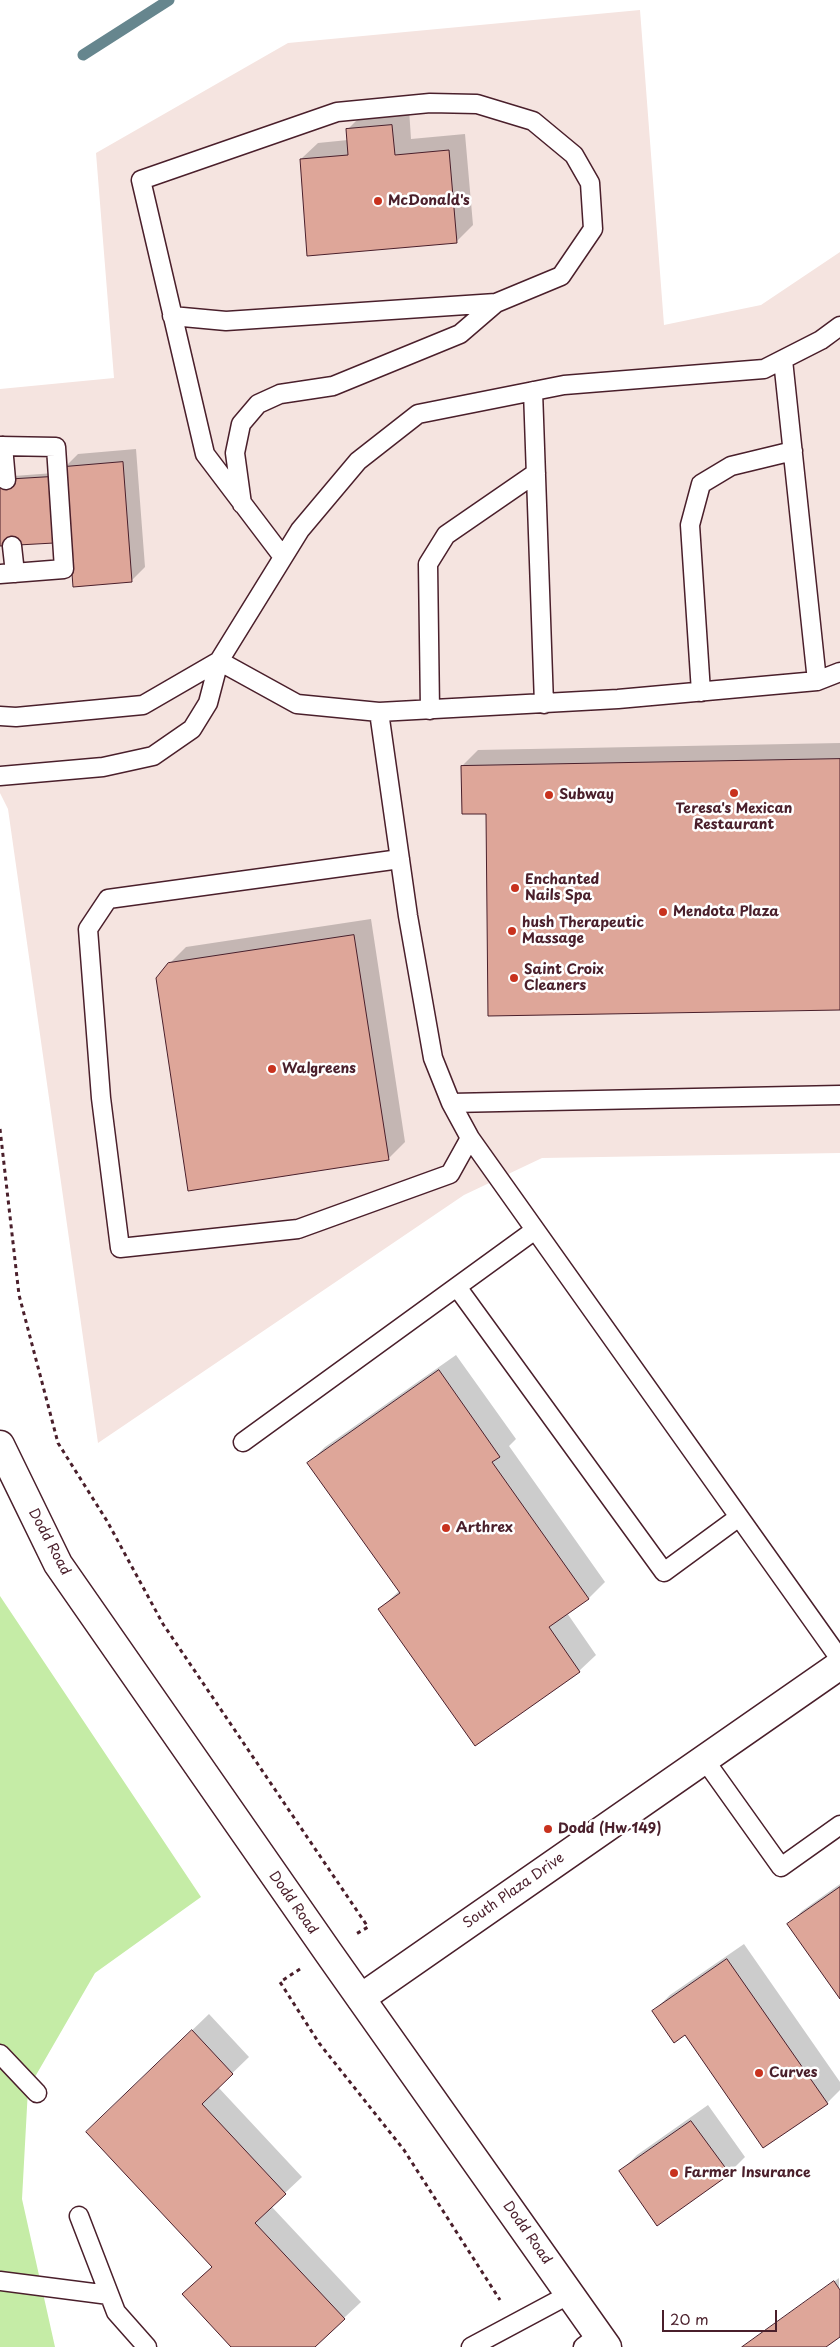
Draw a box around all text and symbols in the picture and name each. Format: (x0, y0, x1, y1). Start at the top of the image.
place label: McDonald's (388, 193, 470, 209)
marker: McDonald's (372, 195, 384, 207)
place label: Subway (559, 787, 614, 803)
marker: Teresa's Mexican Restaurant (728, 787, 740, 799)
marker: Subway (543, 789, 555, 801)
place label: Teresa's Mexican Restaurant (676, 801, 792, 834)
place label: Enchanted Nails Spa (525, 872, 599, 904)
marker: Enchanted Nails Spa (509, 882, 521, 894)
place label: Mendota Plaza (673, 904, 779, 920)
marker: Mendota Plaza (657, 906, 669, 918)
place label: hush Therapeutic Massage (522, 915, 644, 948)
marker: hush Therapeutic Massage (506, 925, 518, 937)
place label: Saint Croix Cleaners (524, 962, 604, 994)
marker: Saint Croix Cleaners (508, 972, 520, 984)
place label: Walgreens (282, 1061, 356, 1077)
marker: Walgreens (266, 1063, 278, 1075)
street label: Dodd Road (24, 1506, 74, 1578)
place label: Arthrex (456, 1520, 513, 1536)
marker: Arthrex (440, 1522, 452, 1534)
place label: Dodd (Hw 149) (558, 1821, 661, 1837)
marker: Dodd (Hw 149) (542, 1823, 554, 1835)
street label: South Plaza Drive (460, 1850, 568, 1932)
street label: Dodd Road (265, 1868, 321, 1938)
place label: Curves (769, 2065, 818, 2081)
marker: Curves (753, 2067, 765, 2079)
place label: Farmer Insurance (684, 2165, 811, 2181)
marker: Farmer Insurance (668, 2167, 680, 2179)
street label: Dodd Road (499, 2198, 555, 2268)
scale bar (665, 2300, 780, 2332)
text: 20 m (670, 2307, 709, 2330)

